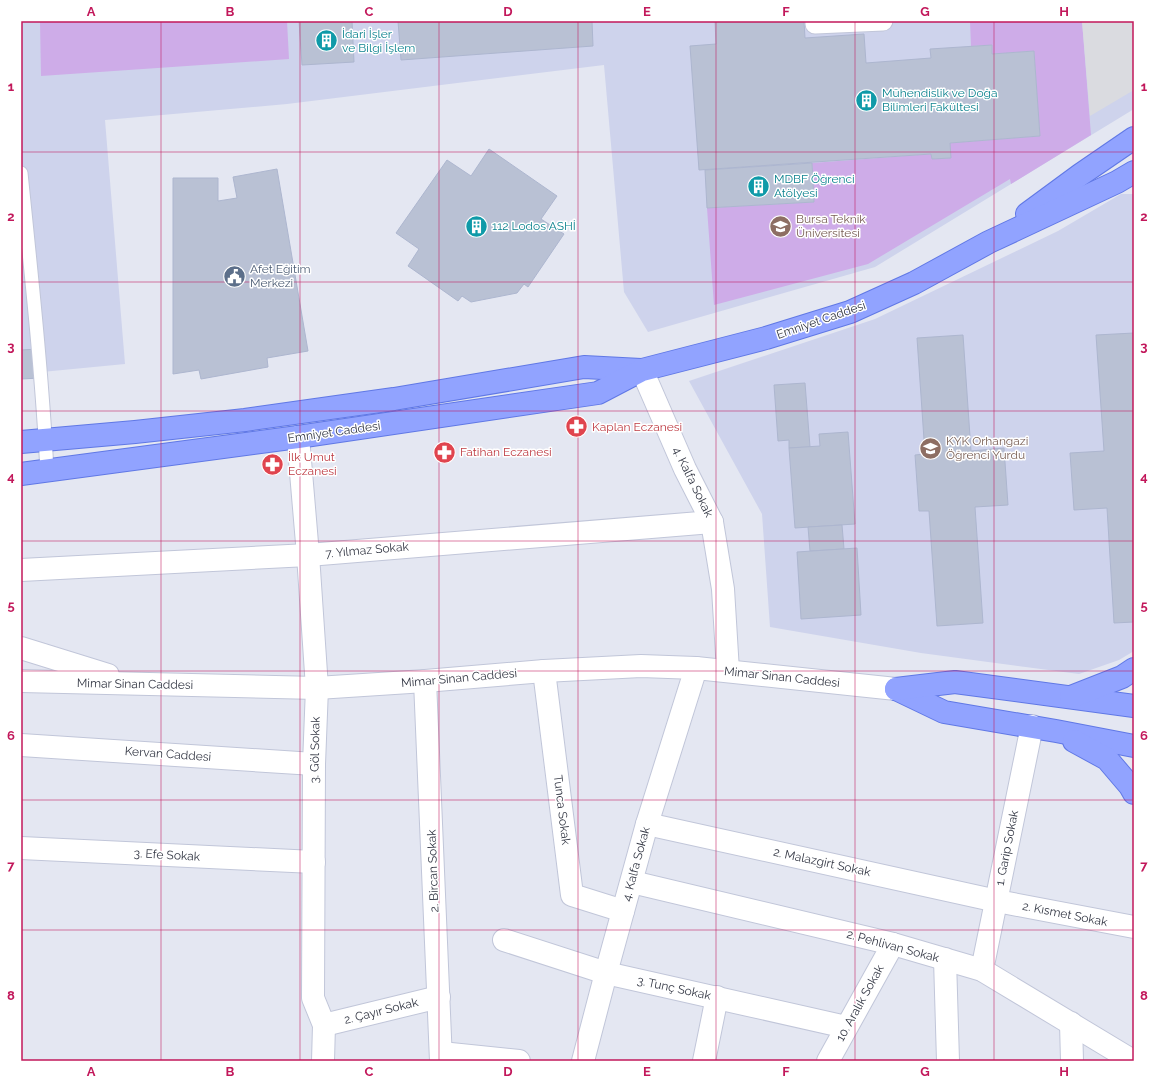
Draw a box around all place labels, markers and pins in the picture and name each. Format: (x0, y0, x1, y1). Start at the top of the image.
place label: İdari İşler ve Bilgi İşlem (342, 27, 415, 55)
building icon: İdari İşler ve Bilgi İşlem (314, 28, 340, 54)
place label: Mühendislik ve Doğa Bilimleri Fakültesi (882, 86, 998, 114)
building icon: Mühendislik ve Doğa Bilimleri Fakültesi (853, 87, 879, 113)
place label: MDBF Öğrenci Atölyesi (774, 172, 855, 200)
building icon: MDBF Öğrenci Atölyesi (746, 173, 772, 199)
place label: Bursa Teknik Üniversitesi (796, 212, 866, 240)
building icon: 112 Lodos ASHİ (463, 213, 489, 239)
school or university icon: Bursa Teknik Üniversitesi (767, 213, 793, 239)
place label: 112 Lodos ASHİ (492, 219, 576, 233)
place label: Afet Eğitim Merkezi (250, 262, 311, 290)
public building icon: Afet Eğitim Merkezi (221, 263, 247, 289)
pharmacy icon: Kaplan Eczanesi (563, 414, 589, 440)
place label: Kaplan Eczanesi (592, 420, 682, 434)
place label: KYK Orhangazi Öğrenci Yurdu (946, 434, 1028, 462)
school or university icon: KYK Orhangazi Öğrenci Yurdu (917, 435, 943, 461)
pharmacy icon: Fatihan Eczanesi (431, 439, 457, 465)
place label: Fatihan Eczanesi (460, 445, 552, 459)
place label: İlk Umut Eczanesi (288, 450, 337, 478)
pharmacy icon: İlk Umut Eczanesi (259, 451, 285, 477)

